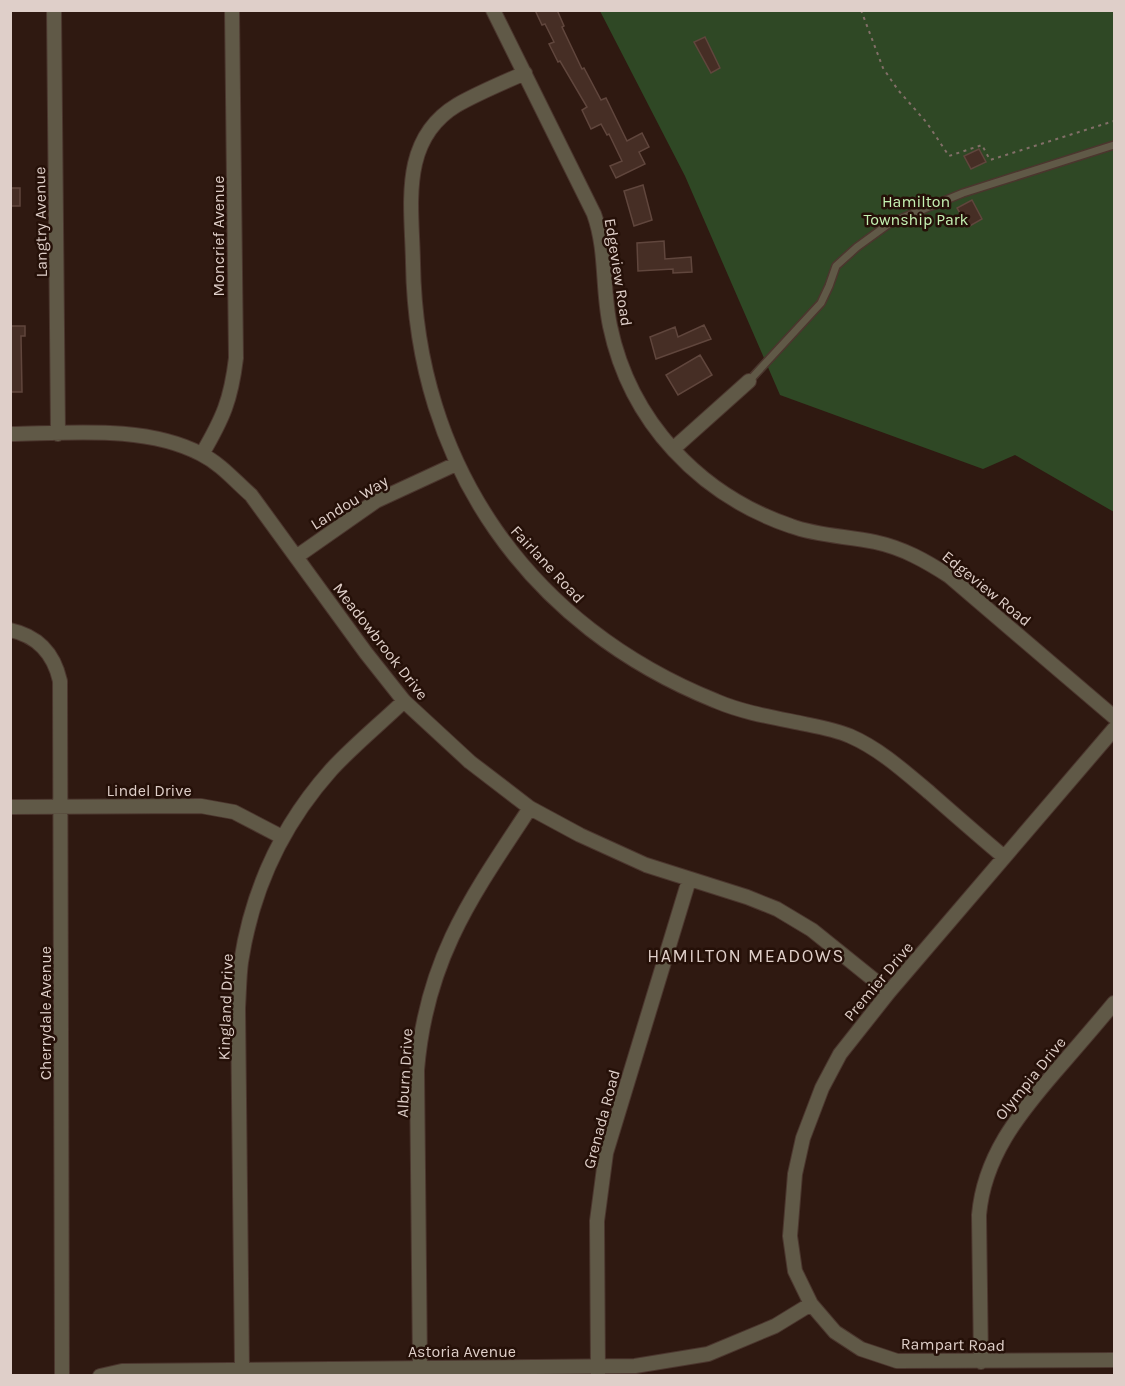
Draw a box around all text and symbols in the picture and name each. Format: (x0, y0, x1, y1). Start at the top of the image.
street label: Langtry Avenue (30, 166, 51, 277)
street label: Moncrief Avenue (209, 176, 228, 296)
park label: Hamilton Township Park (863, 192, 969, 229)
street label: Edgeview Road (601, 217, 636, 327)
street label: Landou Way (307, 471, 392, 534)
street label: Fairlane Road (507, 522, 588, 607)
street label: Edgeview Road (938, 547, 1035, 630)
street label: Meadowbrook Drive (329, 579, 432, 704)
street label: Lindel Drive (106, 781, 192, 800)
street label: Premier Drive (840, 938, 917, 1025)
district label: HAMILTON MEADOWS (647, 945, 845, 967)
street label: Cherrydale Avenue (36, 946, 55, 1080)
street label: Kingland Drive (214, 953, 237, 1061)
street label: Alburn Drive (393, 1028, 416, 1118)
street label: Olympia Drive (991, 1033, 1070, 1124)
street label: Grenada Road (579, 1068, 624, 1171)
street label: Rampart Road (901, 1334, 1005, 1355)
street label: Astoria Avenue (408, 1342, 516, 1361)

